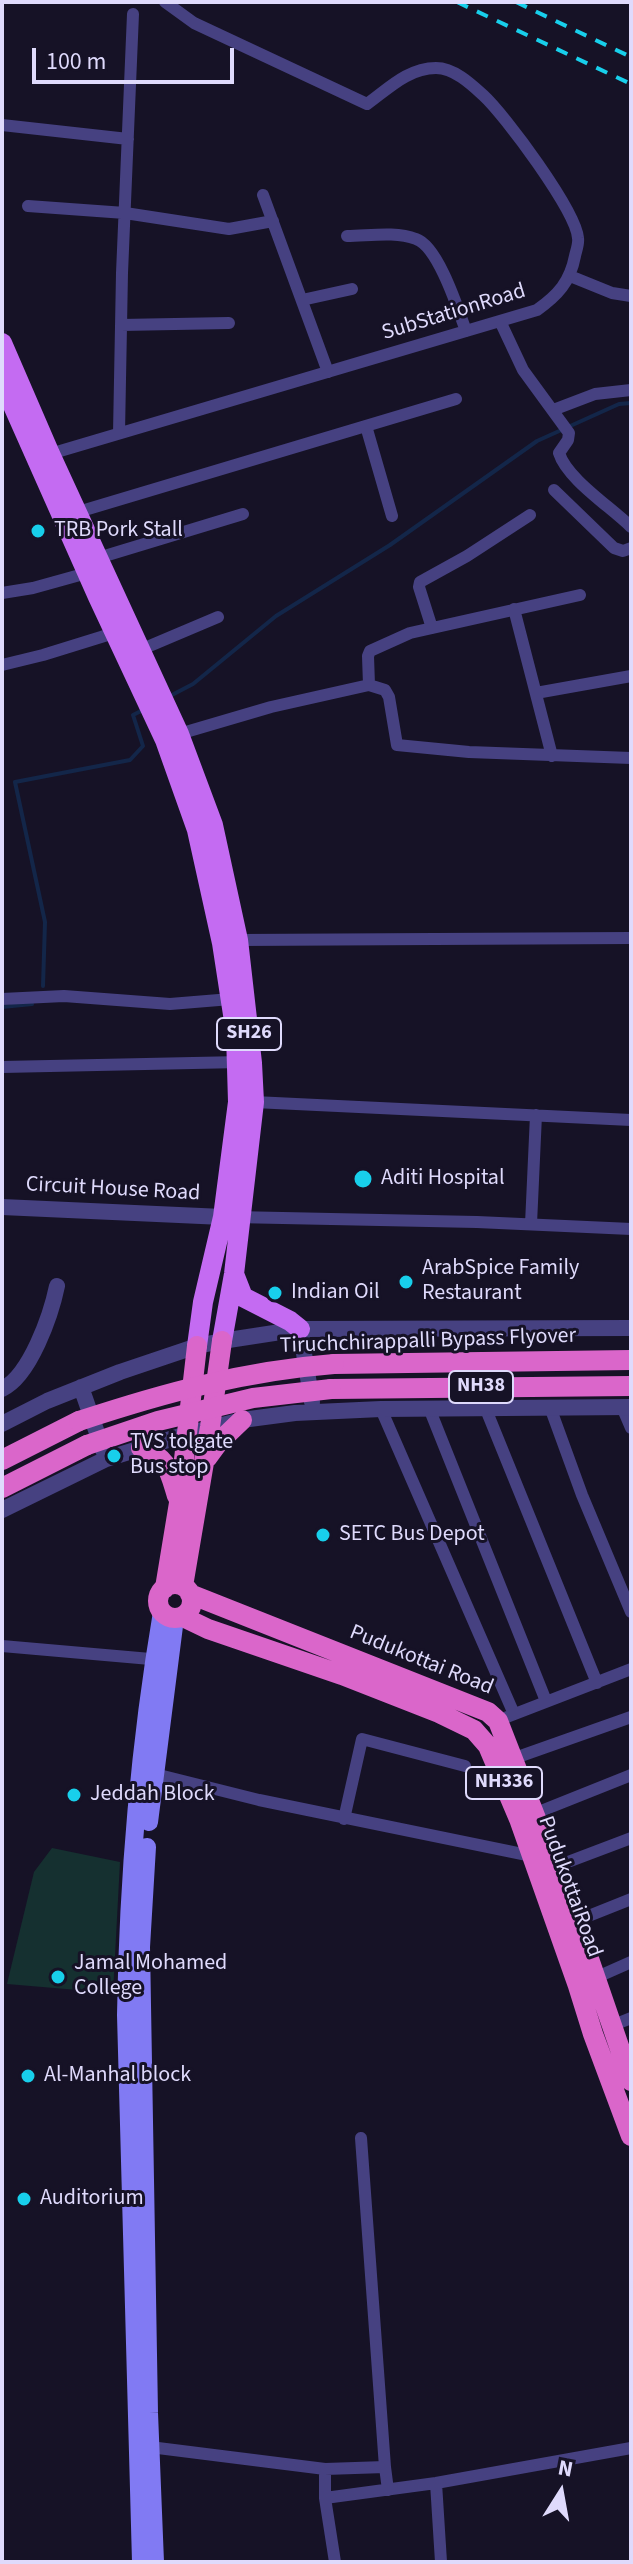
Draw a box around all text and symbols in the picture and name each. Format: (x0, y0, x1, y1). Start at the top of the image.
scale bar (36, 32, 238, 82)
text: 100 m (46, 44, 106, 79)
street label: SubStationRoad (379, 279, 529, 347)
place label: TRB Pork Stall (54, 518, 183, 544)
marker: TRB Pork Stall (29, 522, 47, 540)
road number: SH26 (217, 1018, 281, 1050)
place label: Aditi Hospital (381, 1166, 505, 1192)
marker: Aditi Hospital (352, 1168, 374, 1190)
street label: Circuit House Road (25, 1172, 201, 1208)
place label: ArabSpice Family Restaurant (422, 1256, 579, 1308)
marker: ArabSpice Family Restaurant (397, 1273, 415, 1291)
place label: Indian Oil (291, 1280, 380, 1306)
marker: Indian Oil (266, 1284, 284, 1302)
street label: Tiruchchirappalli Bypass Flyover (279, 1324, 577, 1360)
road number: NH38 (449, 1371, 513, 1403)
place label: TVS tolgate Bus stop (130, 1430, 233, 1482)
marker: TVS tolgate Bus stop (105, 1447, 123, 1465)
place label: SETC Bus Depot (339, 1522, 485, 1548)
marker: SETC Bus Depot (314, 1526, 332, 1544)
street label: Pudukottai Road (345, 1620, 497, 1702)
road number: NH336 (466, 1767, 542, 1799)
place label: Jeddah Block (90, 1782, 215, 1808)
marker: Jeddah Block (65, 1786, 83, 1804)
street label: PudukottaiRoad (531, 1813, 607, 1961)
place label: Jamal Mohamed College (74, 1951, 227, 2002)
marker: Jamal Mohamed College (49, 1968, 67, 1986)
place label: Al-Manhal block (44, 2063, 191, 2089)
marker: Al-Manhal block (19, 2067, 37, 2085)
place label: Auditorium (40, 2186, 144, 2212)
marker: Auditorium (15, 2190, 33, 2208)
text: N (555, 2451, 576, 2486)
north arrow (521, 2452, 601, 2532)

